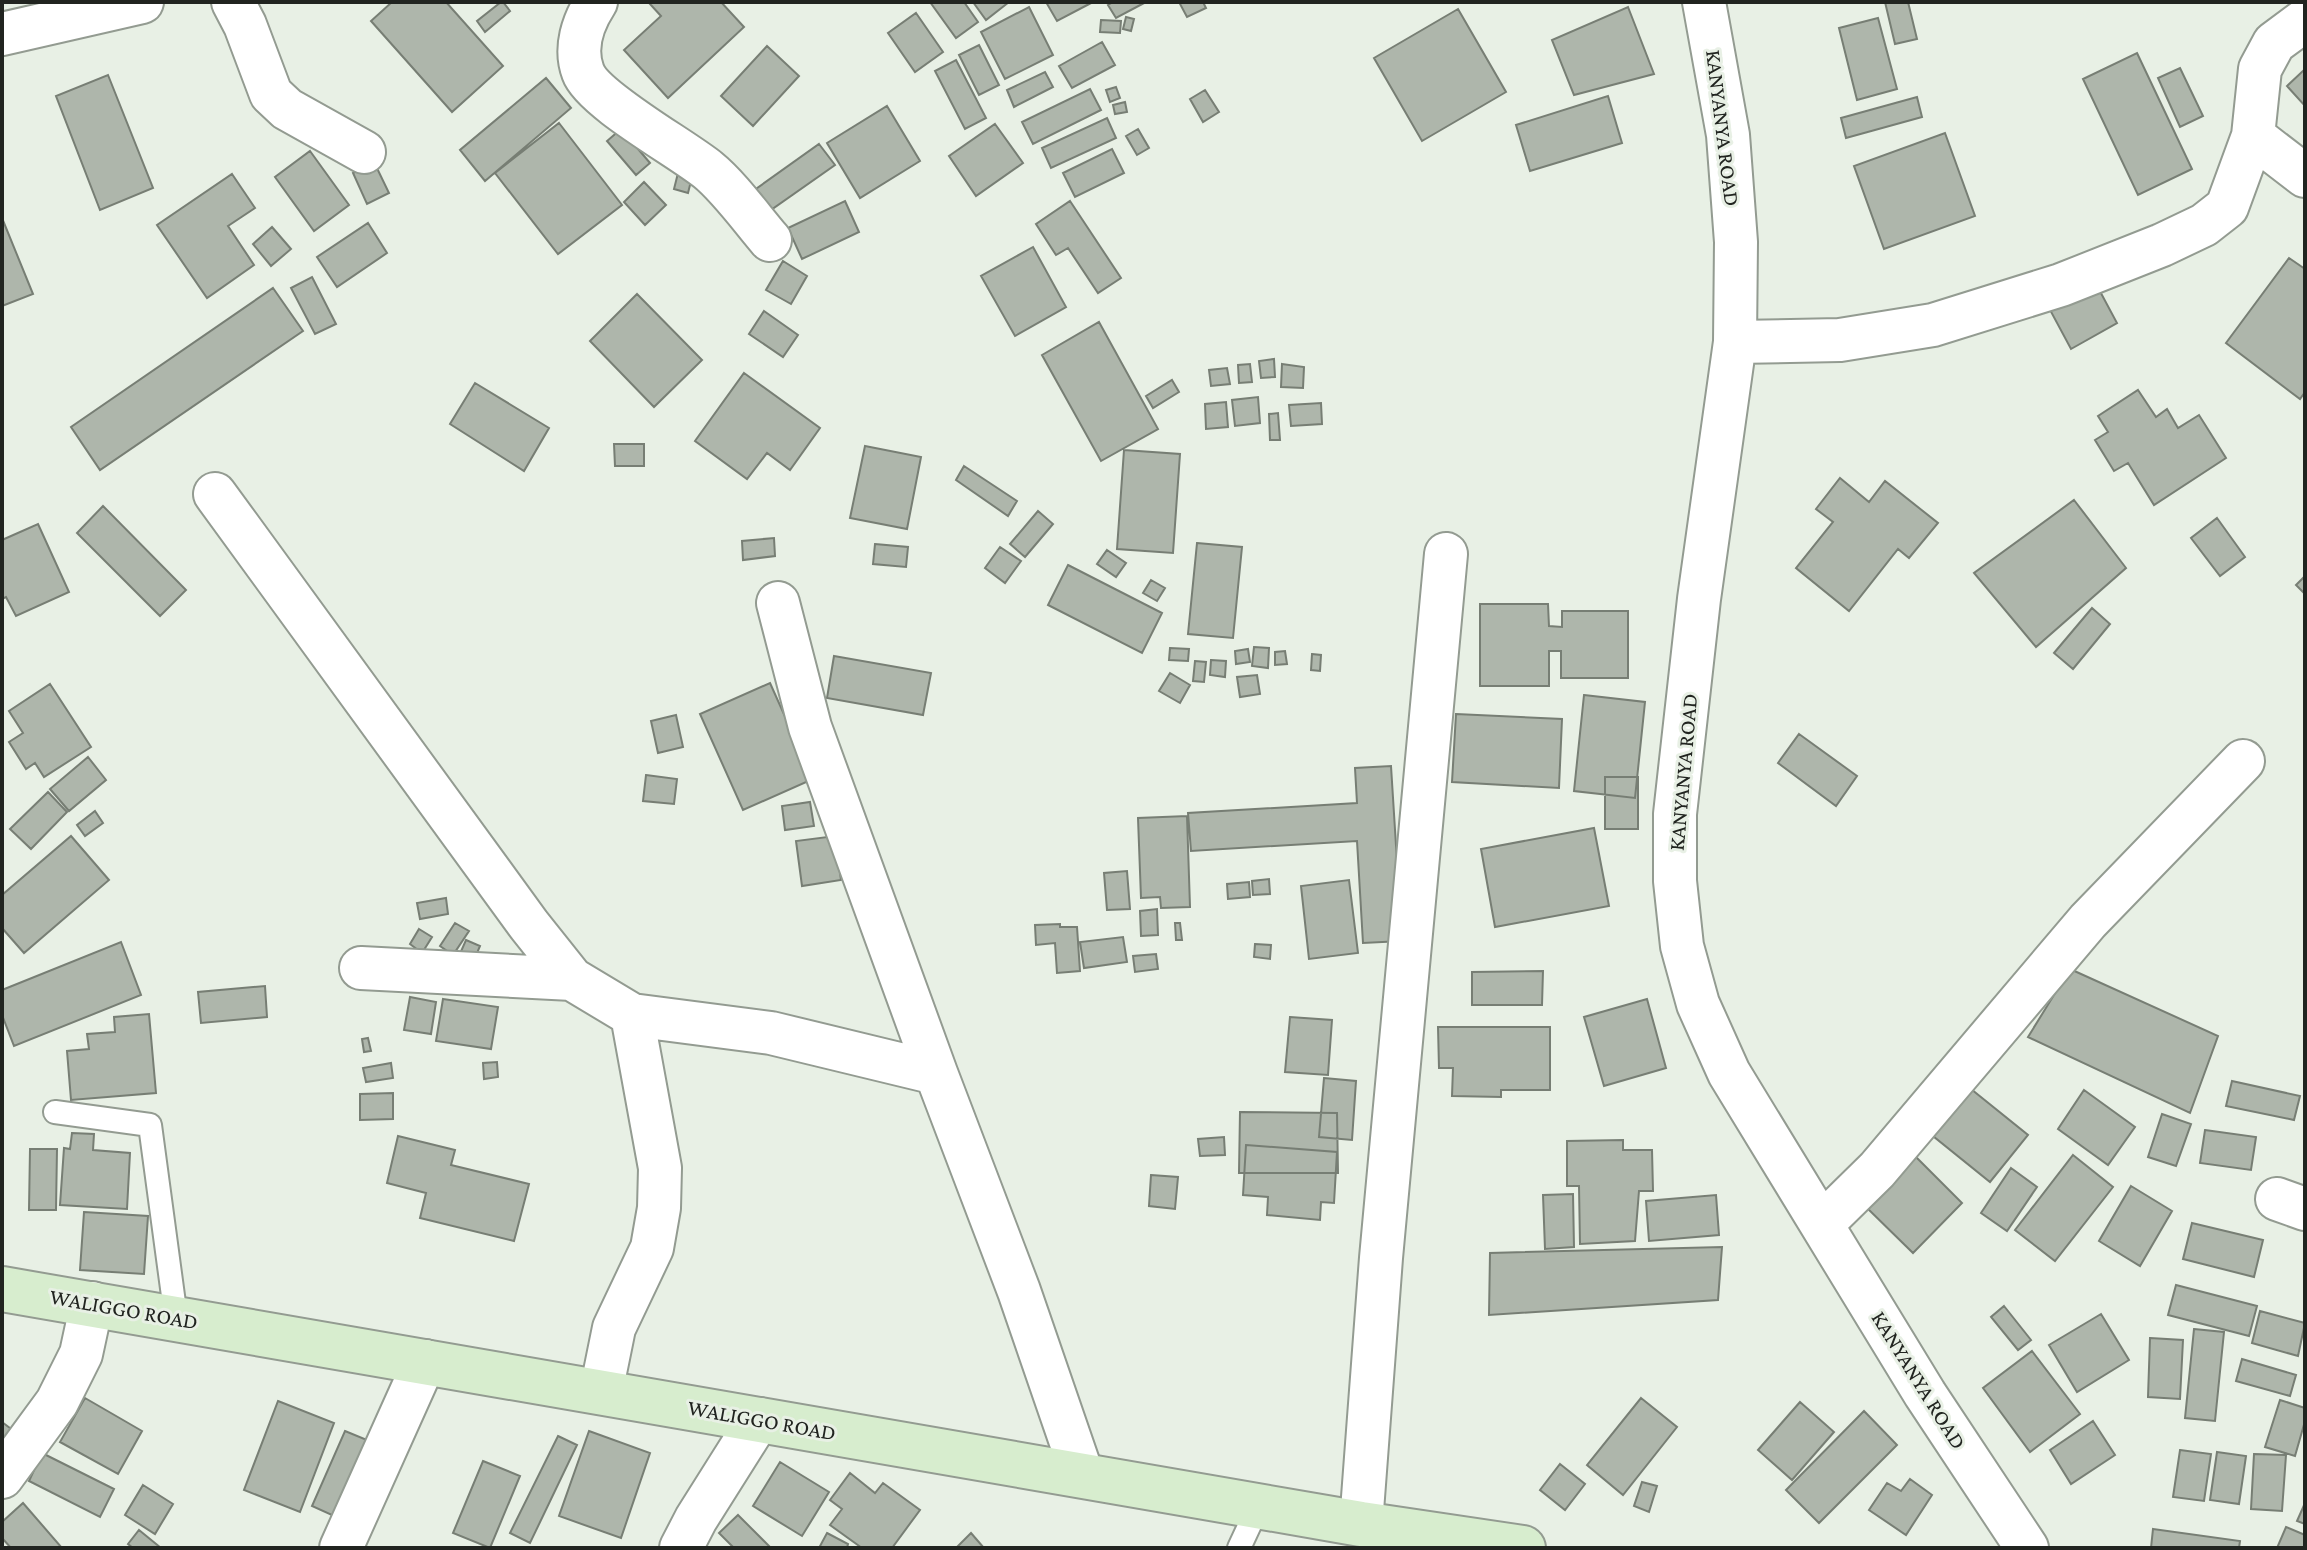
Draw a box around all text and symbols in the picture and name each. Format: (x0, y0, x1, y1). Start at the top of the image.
street label: KANYANYA ROAD (1701, 48, 1745, 208)
street label: KANYANYA ROAD (1664, 692, 1702, 852)
street label: WALIGGO ROAD (48, 1284, 200, 1334)
street label: KANYANYA ROAD (1867, 1307, 1971, 1453)
street label: WALIGGO ROAD (686, 1395, 838, 1445)

